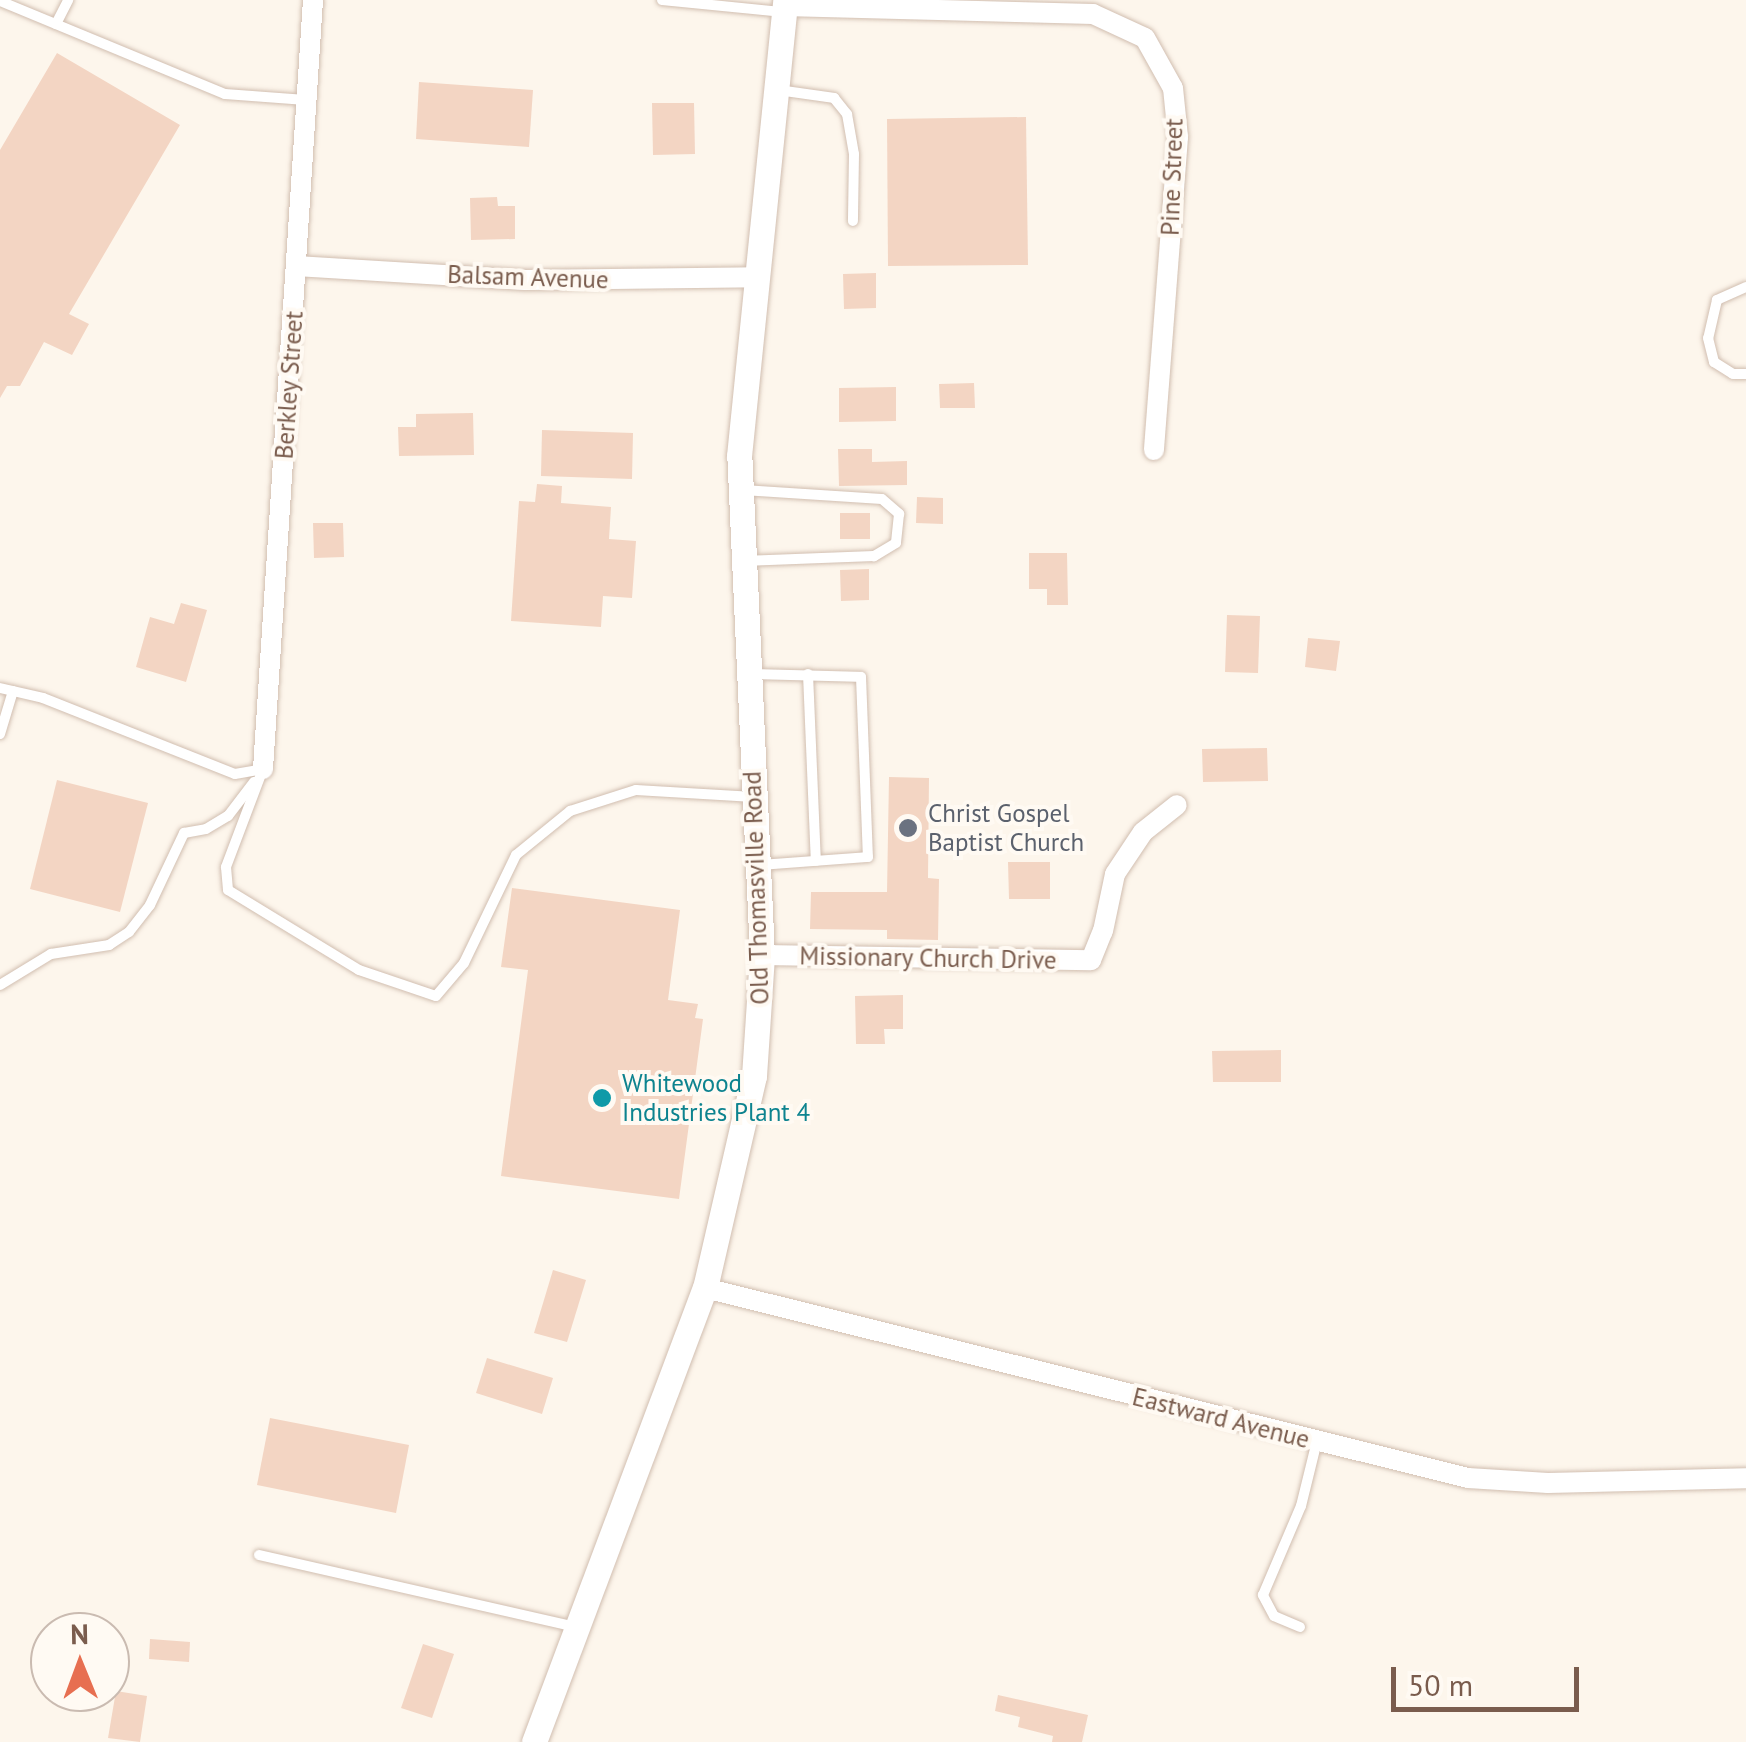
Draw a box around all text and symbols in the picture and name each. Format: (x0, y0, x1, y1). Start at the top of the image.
street label: Pine Street (1155, 118, 1189, 236)
street label: Balsam Avenue (446, 259, 610, 295)
street label: Berkley Street (269, 309, 309, 461)
street label: Old Thomasville Road (737, 770, 775, 1006)
place label: Christ Gospel Baptist Church (928, 799, 1084, 858)
marker: Christ Gospel Baptist Church (897, 817, 919, 839)
street label: Missionary Church Drive (799, 941, 1057, 975)
place label: Whitewood Industries Plant 4 (622, 1069, 810, 1128)
marker: Whitewood Industries Plant 4 (591, 1087, 613, 1109)
street label: Eastward Avenue (1129, 1381, 1313, 1455)
north arrow (30, 1612, 130, 1712)
text: N (70, 1615, 89, 1652)
scale bar (1396, 1647, 1584, 1709)
text: 50 m (1408, 1665, 1473, 1704)

